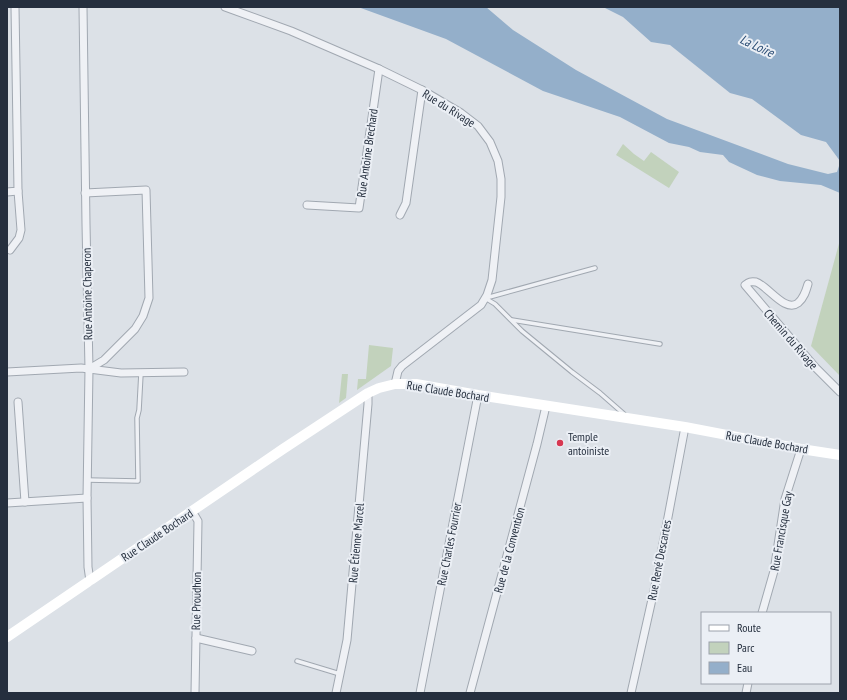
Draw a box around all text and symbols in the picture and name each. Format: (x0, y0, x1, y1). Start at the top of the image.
water label: La Loire (737, 31, 778, 62)
street label: Rue du Rivage (420, 86, 478, 130)
street label: Rue Antoine Brechard (353, 108, 381, 198)
street label: Rue Antoine Chaperon (79, 248, 95, 340)
street label: Chemin du Rivage (761, 306, 821, 372)
street label: Rue Claude Bochard (406, 377, 490, 405)
street label: Rue Claude Bochard (725, 427, 809, 457)
place label: Temple antoiniste (568, 429, 609, 458)
marker: Temple antoiniste (555, 438, 565, 448)
street label: Rue Francisque Gay (767, 489, 795, 572)
street label: Rue Charles Fourrier (434, 500, 465, 587)
street label: Rue Étienne Marcel (345, 502, 367, 584)
street label: Rue de la Convention (490, 505, 528, 595)
street label: Rue Claude Bochard (118, 506, 196, 564)
street label: Rue René Descartes (644, 518, 674, 602)
street label: Rue Proudhon (188, 572, 204, 630)
legend (701, 612, 831, 684)
text: Route (737, 620, 761, 635)
text: Parc (737, 640, 755, 655)
text: Eau (737, 660, 752, 675)

